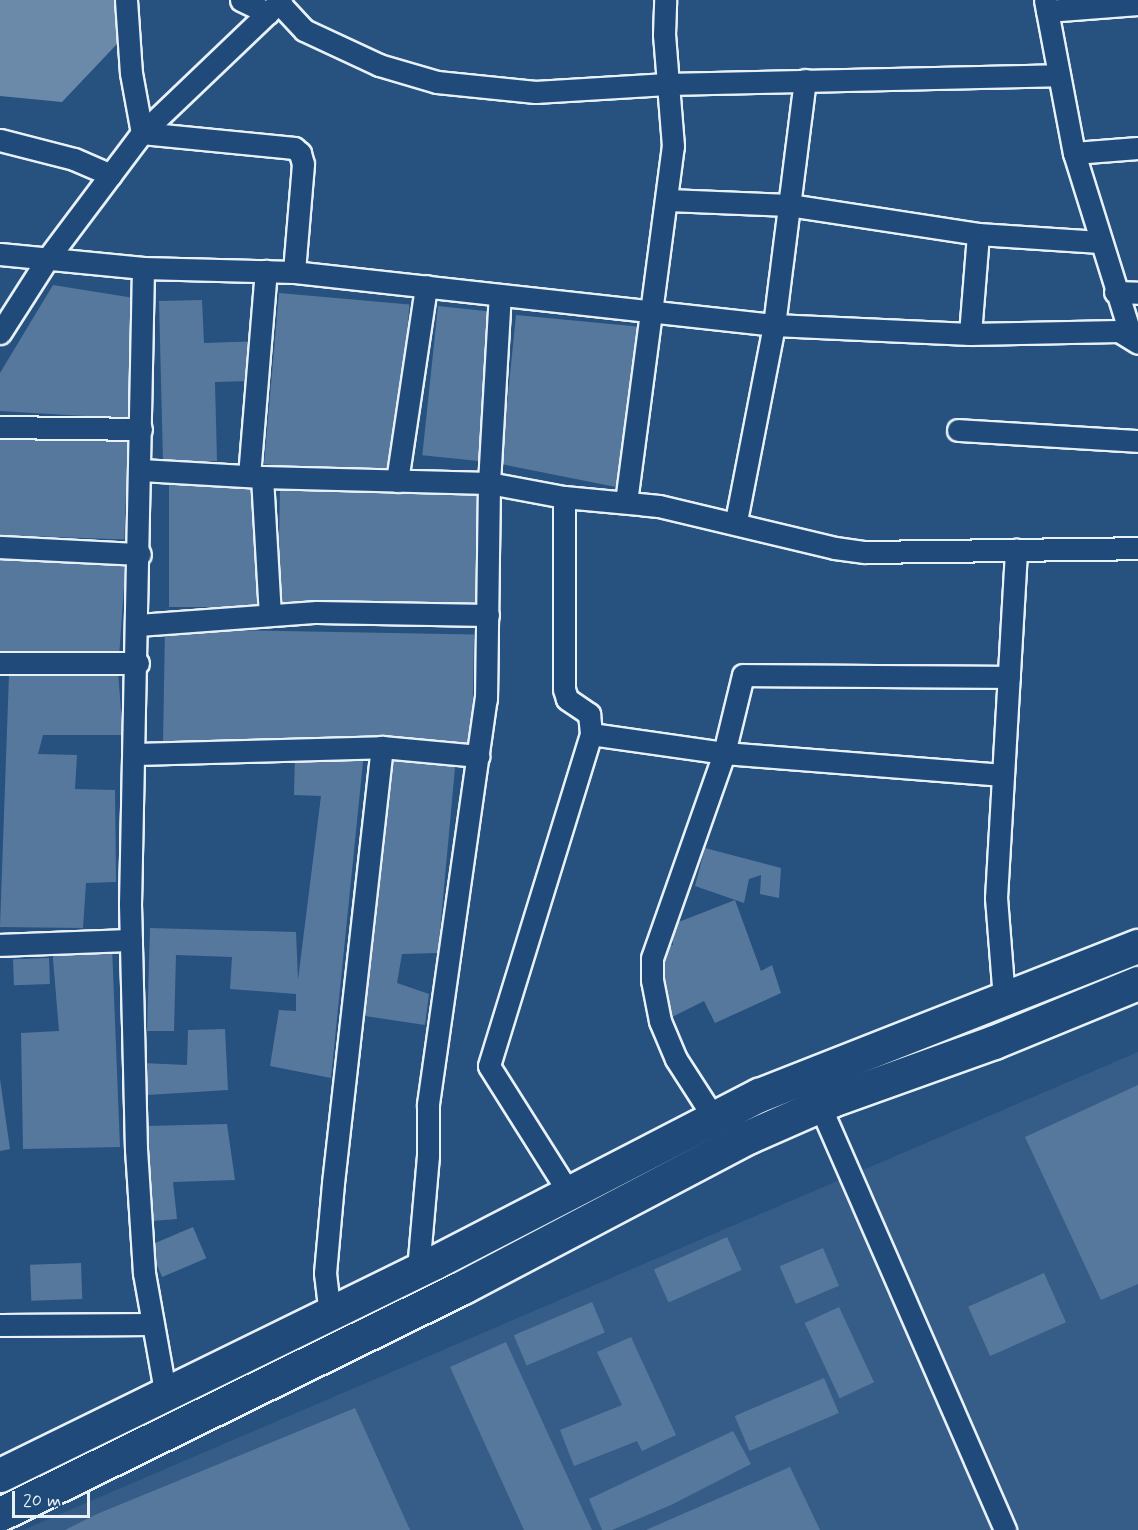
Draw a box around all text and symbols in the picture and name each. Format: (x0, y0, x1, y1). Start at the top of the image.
scale bar (15, 1479, 93, 1517)
text: 20 m (23, 1489, 61, 1513)

